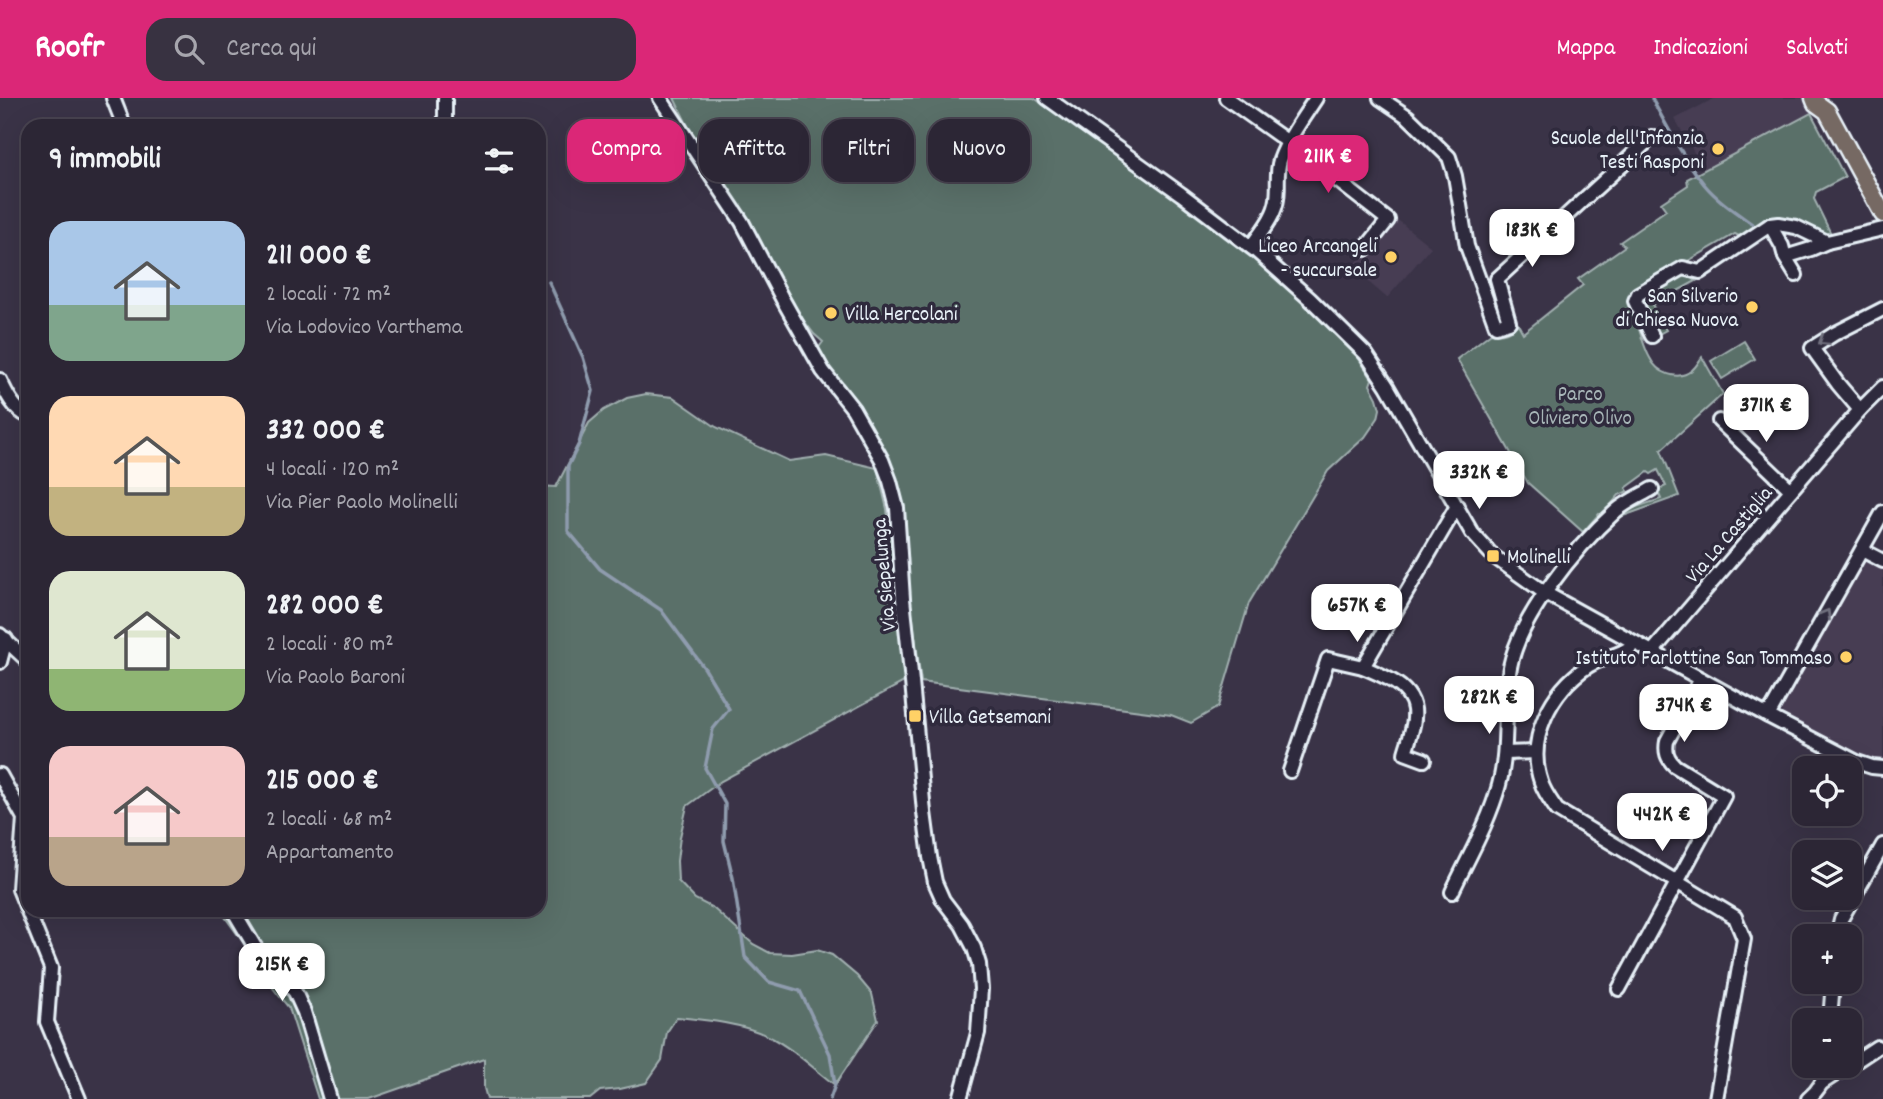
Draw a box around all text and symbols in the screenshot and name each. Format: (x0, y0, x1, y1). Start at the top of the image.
search box (146, 18, 636, 81)
text: Roofr (35, 26, 104, 73)
icon: search (170, 30, 208, 68)
text: Cerca qui (226, 31, 316, 68)
text: Mappa (1556, 32, 1615, 66)
text: Indicazioni (1653, 32, 1748, 66)
text: Salvati (1786, 32, 1848, 66)
chip: Compra (567, 119, 685, 182)
chip: Affitta (699, 119, 809, 182)
chip: Filtri (823, 119, 914, 182)
chip: Nuovo (928, 119, 1030, 182)
place label: Scuole dell'Infanzia Testi Rasponi (1551, 125, 1705, 179)
pin: 211K € (1271, 136, 1385, 195)
text: 9 immobili (49, 140, 161, 183)
text: 211K € (1304, 141, 1352, 174)
marker: Scuole dell'Infanzia Testi Rasponi (1710, 141, 1726, 157)
icon: filters (480, 142, 518, 180)
pin: 183K € (1475, 209, 1589, 269)
text: 183K € (1505, 215, 1559, 248)
place label: Liceo Arcangeli - succursale (1258, 233, 1377, 287)
text: 211 000 € (266, 236, 372, 279)
icon: home (105, 249, 189, 333)
marker: Liceo Arcangeli - succursale (1383, 249, 1399, 265)
text: 2 locali · 72 m² (266, 279, 391, 312)
place label: San Silverio di Chiesa Nuova (1616, 283, 1739, 337)
marker: San Silverio di Chiesa Nuova (1744, 299, 1760, 315)
place label: Villa Hercolani (845, 301, 958, 331)
marker: Villa Hercolani (823, 305, 839, 321)
text: Via Lodovico Varthema (266, 312, 463, 345)
one-way arrow (1818, 333, 1831, 346)
park label: Parco Oliviero Olivo (1528, 381, 1632, 435)
pin: 371K € (1709, 384, 1823, 444)
text: 371K € (1740, 390, 1792, 423)
text: 332 000 € (266, 411, 385, 454)
icon: home (105, 424, 189, 508)
pin: 332K € (1422, 452, 1536, 511)
text: 4 locali · 120 m² (266, 454, 399, 487)
text: 332K € (1449, 457, 1509, 490)
street label: Via La Castiglia (1679, 480, 1782, 591)
text: Via Pier Paolo Molinelli (266, 487, 458, 520)
street label: Via Siepelunga (866, 516, 906, 632)
place label: Molinelli (1507, 544, 1570, 574)
marker: Molinelli (1485, 548, 1501, 564)
pin: 657K € (1300, 584, 1414, 644)
text: 282 000 € (266, 586, 384, 629)
text: 657K € (1327, 590, 1387, 623)
icon: home (105, 599, 189, 683)
one-way arrow (1818, 609, 1831, 621)
text: 2 locali · 80 m² (266, 629, 394, 662)
place label: Istituto Farlottine San Tommaso (1576, 645, 1832, 675)
marker: Istituto Farlottine San Tommaso (1838, 649, 1854, 665)
text: Via Paolo Baroni (266, 662, 405, 695)
pin: 282K € (1432, 676, 1546, 736)
text: 282K € (1460, 682, 1518, 715)
pin: 374K € (1627, 684, 1741, 744)
text: 374K € (1655, 690, 1713, 723)
place label: Villa Getsemani (929, 704, 1051, 734)
marker: Villa Getsemani (907, 708, 923, 724)
map controls (1792, 756, 1862, 1078)
button: locate (1792, 756, 1862, 826)
text: 215 000 € (266, 761, 379, 804)
icon: home (105, 774, 189, 858)
pin: 442K € (1605, 794, 1719, 853)
text: 442K € (1633, 799, 1691, 832)
text: 2 locali · 68 m² (266, 804, 392, 837)
text: Appartamento (266, 837, 394, 870)
button: layers (1792, 840, 1862, 910)
button: + (1792, 924, 1862, 994)
pin: 215K € (225, 944, 339, 1003)
text: 215K € (255, 949, 309, 982)
button: − (1792, 1008, 1862, 1078)

